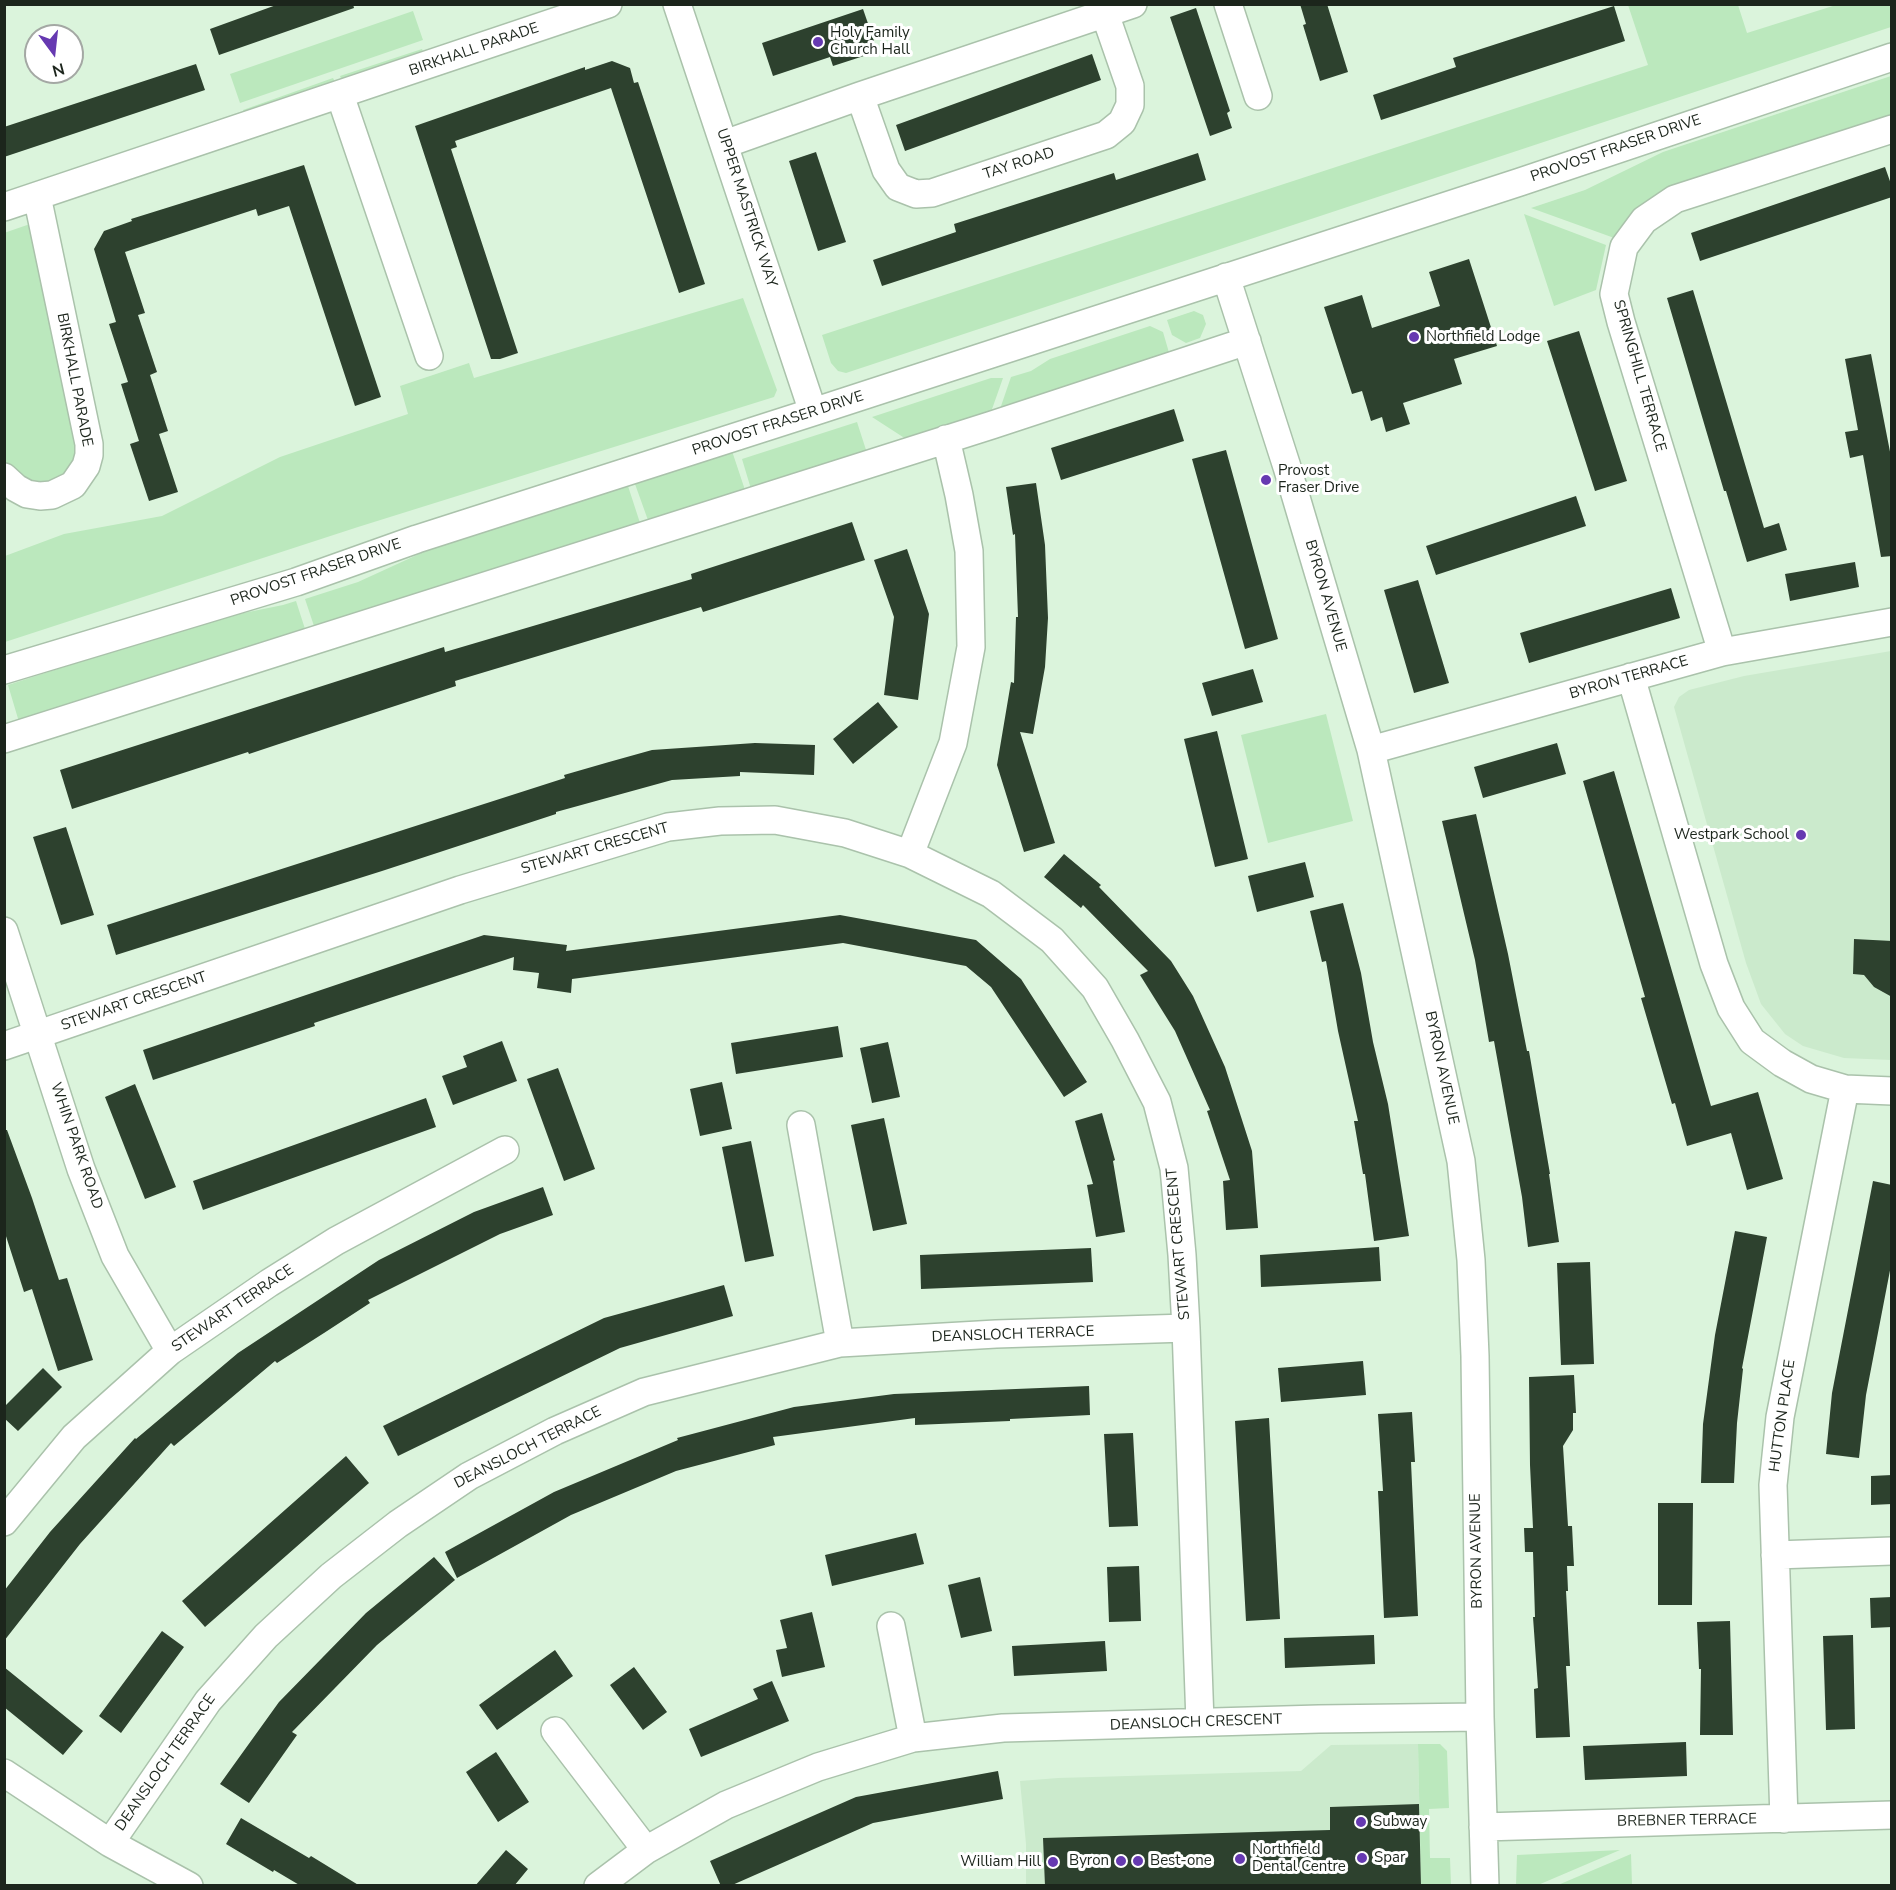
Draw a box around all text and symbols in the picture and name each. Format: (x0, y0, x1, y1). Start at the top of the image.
street label: BIRKHALL PARADE (407, 19, 541, 81)
north arrow (24, 24, 84, 84)
place label: Holy Family Church Hall (830, 24, 910, 59)
marker: Holy Family Church Hall (811, 35, 825, 49)
text: N (50, 57, 67, 82)
street label: PROVOST FRASER DRIVE (1528, 111, 1704, 187)
street label: UPPER MASTRICK WAY (712, 126, 780, 290)
street label: TAY ROAD (981, 144, 1057, 184)
street label: SPRINGHILL TERRACE (1609, 298, 1669, 454)
street label: BIRKHALL PARADE (52, 312, 96, 448)
place label: Northfield Lodge (1426, 328, 1540, 346)
marker: Northfield Lodge (1407, 330, 1421, 344)
street label: PROVOST FRASER DRIVE (690, 388, 866, 460)
place label: Provost Fraser Drive (1278, 462, 1359, 497)
marker: Provost Fraser Drive (1259, 473, 1273, 487)
street label: PROVOST FRASER DRIVE (228, 535, 404, 611)
street label: BYRON AVENUE (1300, 538, 1350, 654)
street label: BYRON TERRACE (1567, 652, 1691, 704)
street label: STEWART CRESCENT (519, 819, 671, 879)
place label: Westpark School (1674, 826, 1789, 844)
marker: Westpark School (1794, 828, 1808, 842)
street label: STEWART CRESCENT (59, 969, 209, 1035)
street label: BYRON AVENUE (1420, 1010, 1462, 1126)
street label: WHIN PARK ROAD (46, 1080, 106, 1212)
street label: STEWART CRESCENT (1163, 1167, 1195, 1321)
street label: STEWART TERRACE (169, 1262, 297, 1356)
street label: DEANSLOCH TERRACE (931, 1323, 1095, 1347)
street label: HUTTON PLACE (1766, 1359, 1800, 1473)
street label: DEANSLOCH TERRACE (451, 1403, 605, 1493)
street label: BYRON AVENUE (1467, 1493, 1487, 1609)
street label: DEANSLOCH TERRACE (112, 1691, 220, 1835)
street label: DEANSLOCH CRESCENT (1110, 1711, 1282, 1735)
street label: BREBNER TERRACE (1617, 1811, 1757, 1831)
place label: Subway (1373, 1813, 1427, 1831)
marker: Subway (1354, 1815, 1368, 1829)
place label: Northfield Dental Centre (1252, 1841, 1346, 1876)
place label: Spar (1374, 1849, 1405, 1867)
marker: Spar (1355, 1851, 1369, 1865)
place label: Byron (1069, 1852, 1109, 1870)
place label: Best-one (1150, 1852, 1212, 1870)
marker: Northfield Dental Centre (1233, 1852, 1247, 1866)
place label: William Hill (960, 1853, 1041, 1871)
marker: Byron (1114, 1854, 1128, 1868)
marker: Best-one (1131, 1854, 1145, 1868)
marker: William Hill (1046, 1855, 1060, 1869)

